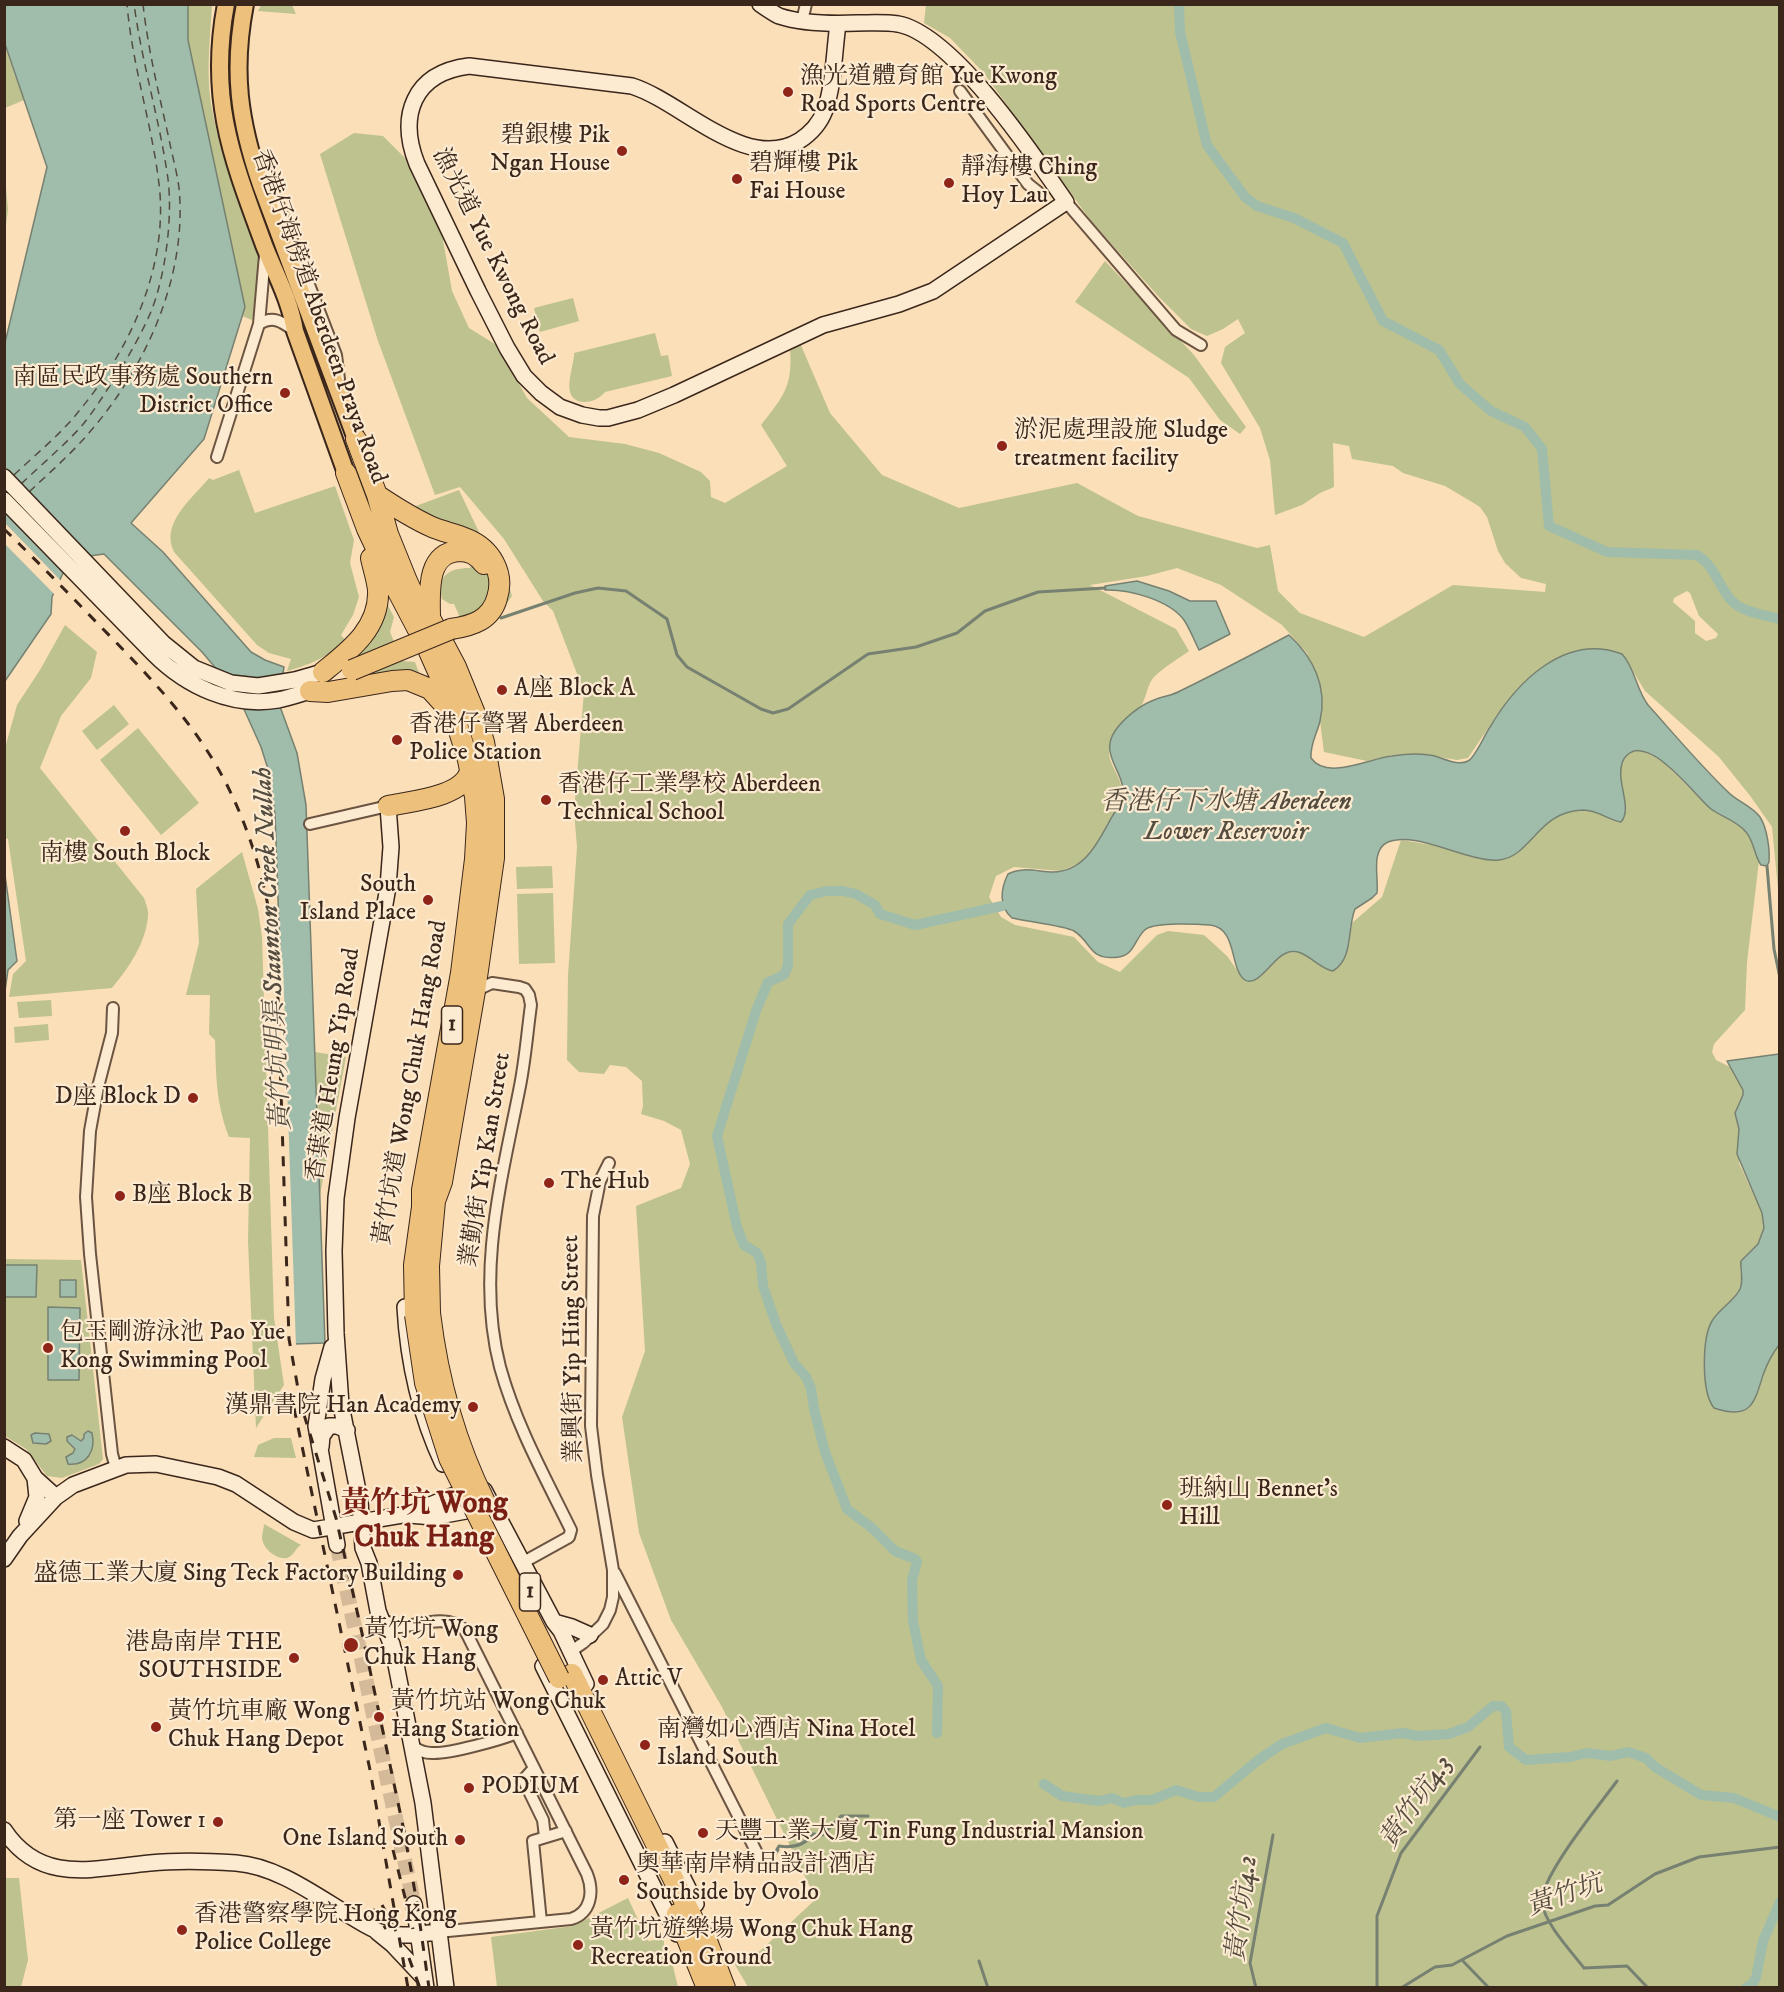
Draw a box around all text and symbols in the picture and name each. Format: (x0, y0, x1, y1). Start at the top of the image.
place label: 漁光道體育館 Yue Kwong Road Sports Centre (800, 64, 1057, 120)
marker: 漁光道體育館 Yue Kwong Road Sports Centre (781, 85, 795, 99)
place label: 碧銀樓 Pik Ngan House (490, 123, 610, 179)
street label: 漁光道 Yue Kwong Road (425, 144, 559, 370)
marker: 碧銀樓 Pik Ngan House (615, 144, 629, 158)
street label: 香港仔海傍道 Aberdeen Praya Road (244, 146, 392, 488)
place label: 碧輝樓 Pik Fai House (749, 151, 858, 207)
place label: 靜海樓 Ching Hoy Lau (961, 155, 1097, 211)
marker: 碧輝樓 Pik Fai House (730, 172, 744, 186)
marker: 靜海樓 Ching Hoy Lau (942, 176, 956, 190)
place label: 南區民政事務處 Southern District Office (12, 365, 273, 421)
marker: 南區民政事務處 Southern District Office (278, 386, 292, 400)
place label: 淤泥處理設施 Sludge treatment facility (1014, 418, 1228, 474)
marker: 淤泥處理設施 Sludge treatment facility (995, 439, 1009, 453)
place label: A座 Block A (514, 676, 635, 704)
marker: A座 Block A (495, 683, 509, 697)
place label: 香港仔警署 Aberdeen Police Station (409, 712, 624, 768)
marker: 香港仔警署 Aberdeen Police Station (390, 733, 404, 747)
water label: 黃竹坑明渠 Staunton Creek Nullah (249, 766, 299, 1132)
place label: 香港仔工業學校 Aberdeen Technical School (558, 772, 821, 828)
water label: 香港仔下水塘 Aberdeen Lower Reservoir (1101, 788, 1351, 850)
marker: 香港仔工業學校 Aberdeen Technical School (539, 793, 553, 807)
marker: 南樓 South Block (118, 824, 132, 838)
place label: 南樓 South Block (40, 841, 210, 869)
place label: South Island Place (300, 872, 416, 928)
marker: South Island Place (421, 893, 435, 907)
street label: 黃竹坑道 Wong Chuk Hang Road (369, 918, 455, 1248)
street label: 香葉道 Heung Yip Road (302, 946, 368, 1184)
road number: 1 (442, 1006, 462, 1044)
street label: 業勤街 Yip Kan Street (456, 1051, 518, 1269)
place label: D座 Block D (55, 1084, 181, 1112)
marker: D座 Block D (186, 1091, 200, 1105)
place label: The Hub (561, 1169, 649, 1197)
marker: The Hub (542, 1176, 556, 1190)
place label: B座 Block B (132, 1182, 253, 1210)
marker: B座 Block B (113, 1189, 127, 1203)
street label: 業興街 Yip Hing Street (558, 1235, 590, 1463)
place label: 包玉剛游泳池 Pao Yue Kong Swimming Pool (60, 1320, 285, 1376)
marker: 包玉剛游泳池 Pao Yue Kong Swimming Pool (41, 1341, 55, 1355)
place label: 漢鼎書院 Han Academy (225, 1393, 461, 1421)
marker: 漢鼎書院 Han Academy (466, 1400, 480, 1414)
place label: 班納山 Bennet's Hill (1179, 1477, 1338, 1533)
district label: 黃竹坑 Wong Chuk Hang (340, 1488, 508, 1558)
marker: 班納山 Bennet's Hill (1160, 1498, 1174, 1512)
place label: 盛德工業大廈 Sing Teck Factory Building (34, 1561, 446, 1589)
marker: 盛德工業大廈 Sing Teck Factory Building (451, 1568, 465, 1582)
road number: 1 (520, 1573, 540, 1611)
place label: 黃竹坑 Wong Chuk Hang (364, 1617, 498, 1673)
place label: 港島南岸 THE SOUTHSIDE (126, 1630, 282, 1686)
marker: 黃竹坑 Wong Chuk Hang (342, 1636, 360, 1654)
marker: 港島南岸 THE SOUTHSIDE (287, 1651, 301, 1665)
place label: Attic V (615, 1666, 683, 1694)
marker: Attic V (596, 1673, 610, 1687)
place label: 黃竹坑站 Wong Chuk Hang Station (391, 1689, 606, 1745)
place label: 黃竹坑車廠 Wong Chuk Hang Depot (168, 1699, 350, 1755)
marker: 黃竹坑站 Wong Chuk Hang Station (372, 1710, 386, 1724)
place label: 南灣如心酒店 Nina Hotel Island South (657, 1717, 916, 1773)
marker: 黃竹坑車廠 Wong Chuk Hang Depot (149, 1720, 163, 1734)
marker: 南灣如心酒店 Nina Hotel Island South (638, 1738, 652, 1752)
water label: 黃竹坑4.3 (1375, 1751, 1461, 1855)
place label: PODIUM (481, 1774, 580, 1802)
marker: PODIUM (462, 1781, 476, 1795)
place label: 第一座 Tower 1 (53, 1808, 206, 1836)
marker: 第一座 Tower 1 (211, 1815, 225, 1829)
place label: 天豐工業大廈 Tin Fung Industrial Mansion (715, 1819, 1143, 1847)
place label: One Island South (282, 1826, 448, 1854)
marker: 天豐工業大廈 Tin Fung Industrial Mansion (696, 1826, 710, 1840)
marker: One Island South (453, 1833, 467, 1847)
place label: 奧華南岸精品設計酒店 Southside by Ovolo (636, 1852, 876, 1908)
water label: 黃竹坑4.2 (1222, 1854, 1266, 1964)
water label: 黃竹坑 (1523, 1870, 1607, 1924)
marker: 奧華南岸精品設計酒店 Southside by Ovolo (617, 1873, 631, 1887)
place label: 香港警察學院 Hong Kong Police College (194, 1902, 456, 1958)
place label: 黃竹坑遊樂場 Wong Chuk Hang Recreation Ground (590, 1917, 913, 1973)
marker: 香港警察學院 Hong Kong Police College (175, 1923, 189, 1937)
marker: 黃竹坑遊樂場 Wong Chuk Hang Recreation Ground (571, 1938, 585, 1952)

